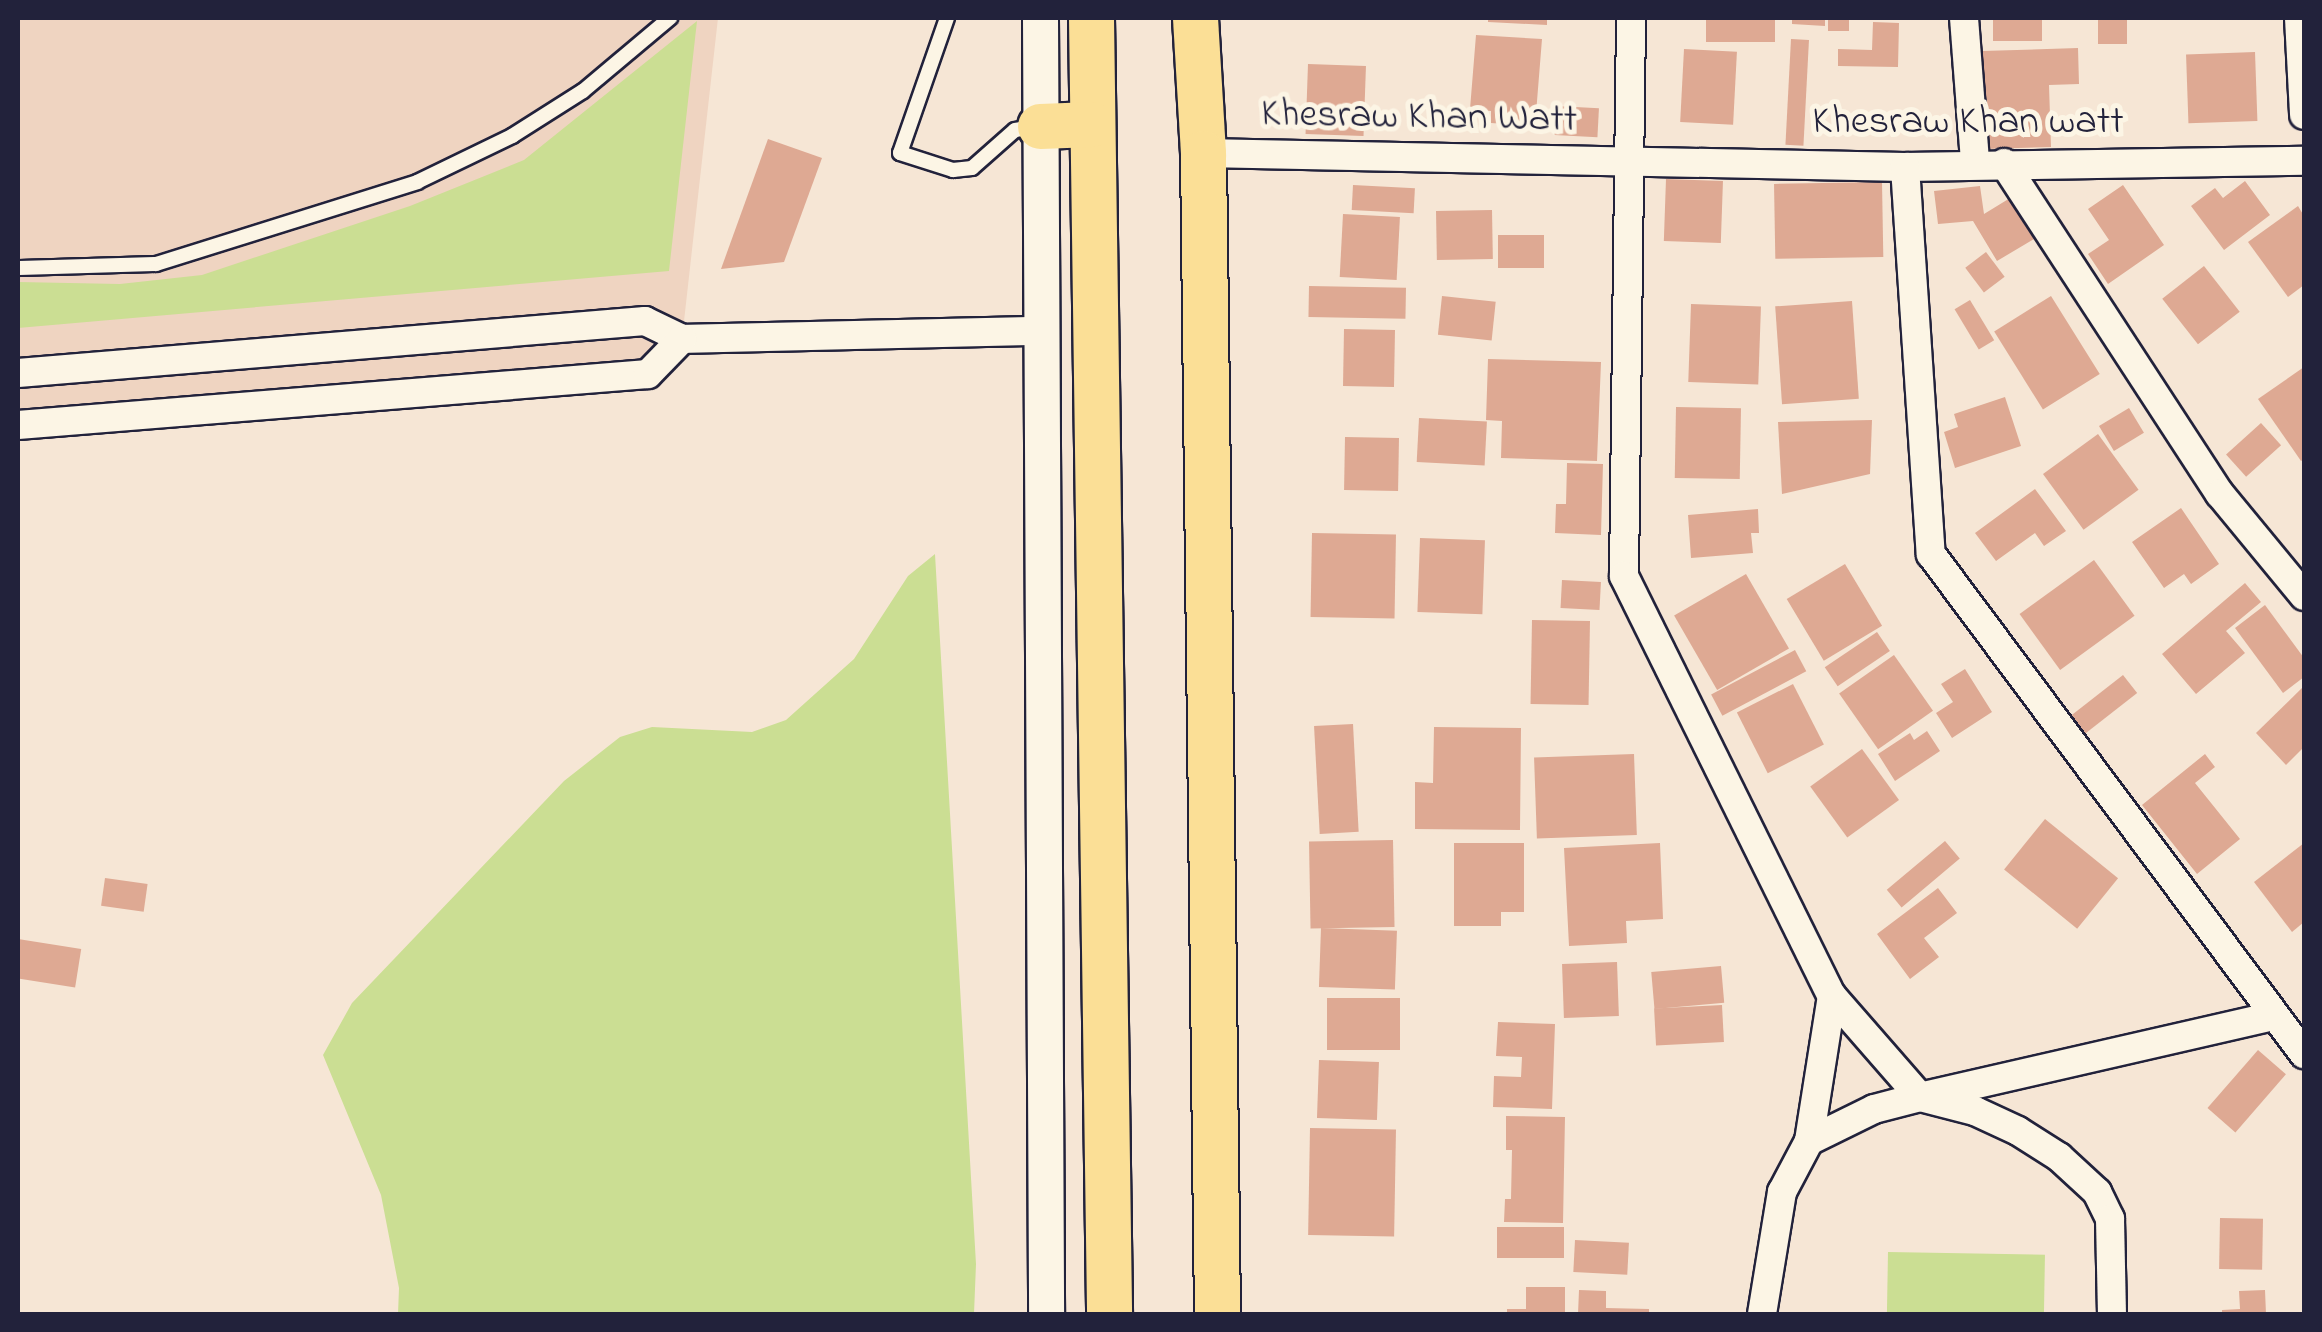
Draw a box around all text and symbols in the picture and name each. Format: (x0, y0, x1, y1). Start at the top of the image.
street label: Khesraw Khan Watt (1261, 91, 1577, 145)
street label: Khesraw Khan watt (1812, 99, 2124, 147)

